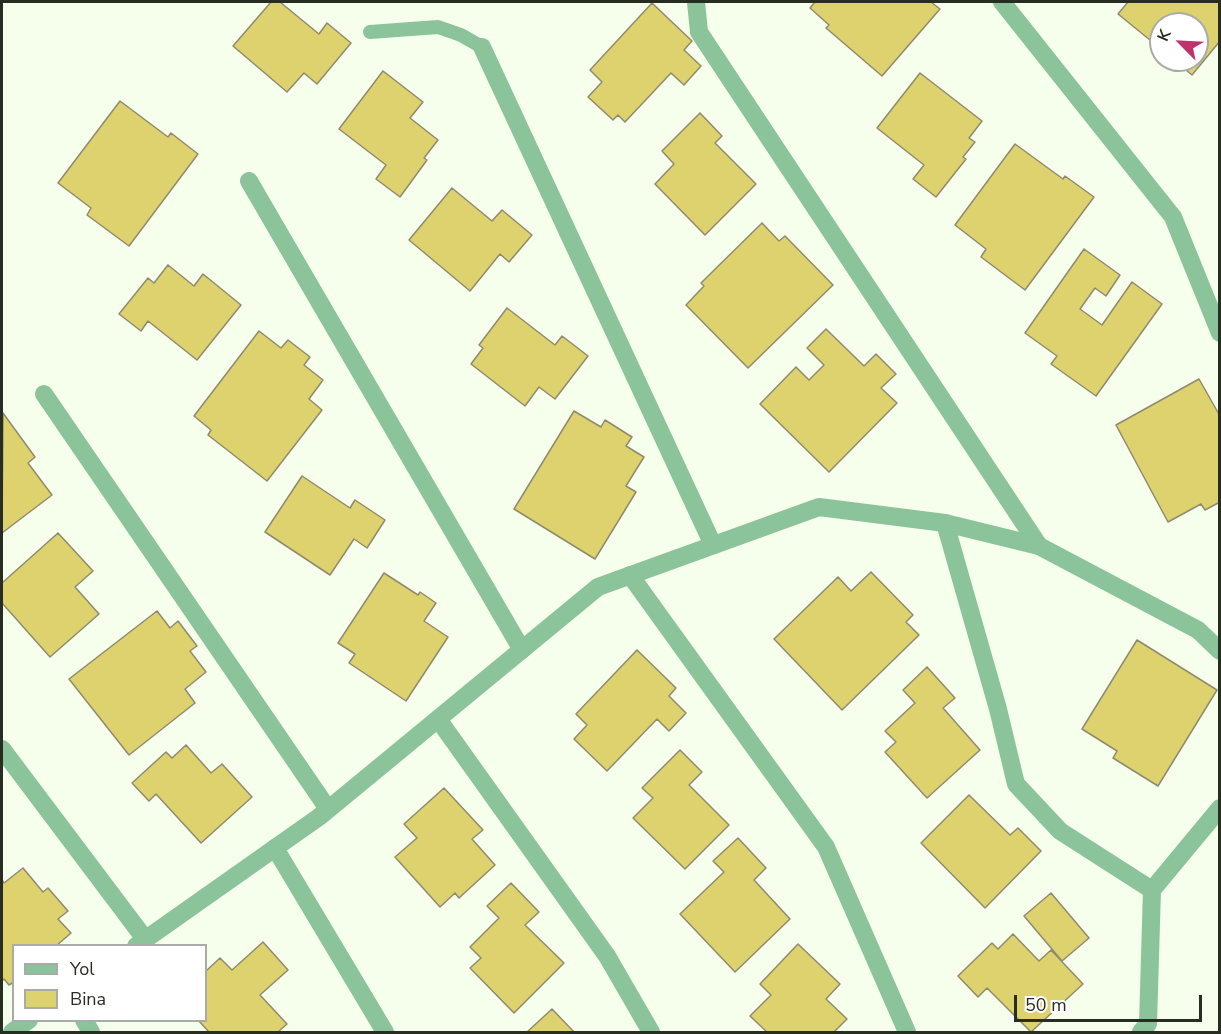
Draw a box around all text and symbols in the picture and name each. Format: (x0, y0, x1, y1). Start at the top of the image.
north arrow (1149, 12, 1209, 72)
text: K (1152, 26, 1177, 45)
legend (12, 944, 207, 1022)
text: Yol (70, 957, 95, 981)
scale bar (1017, 983, 1204, 1021)
text: Bina (70, 987, 106, 1011)
text: 50 m (1025, 993, 1067, 1017)

